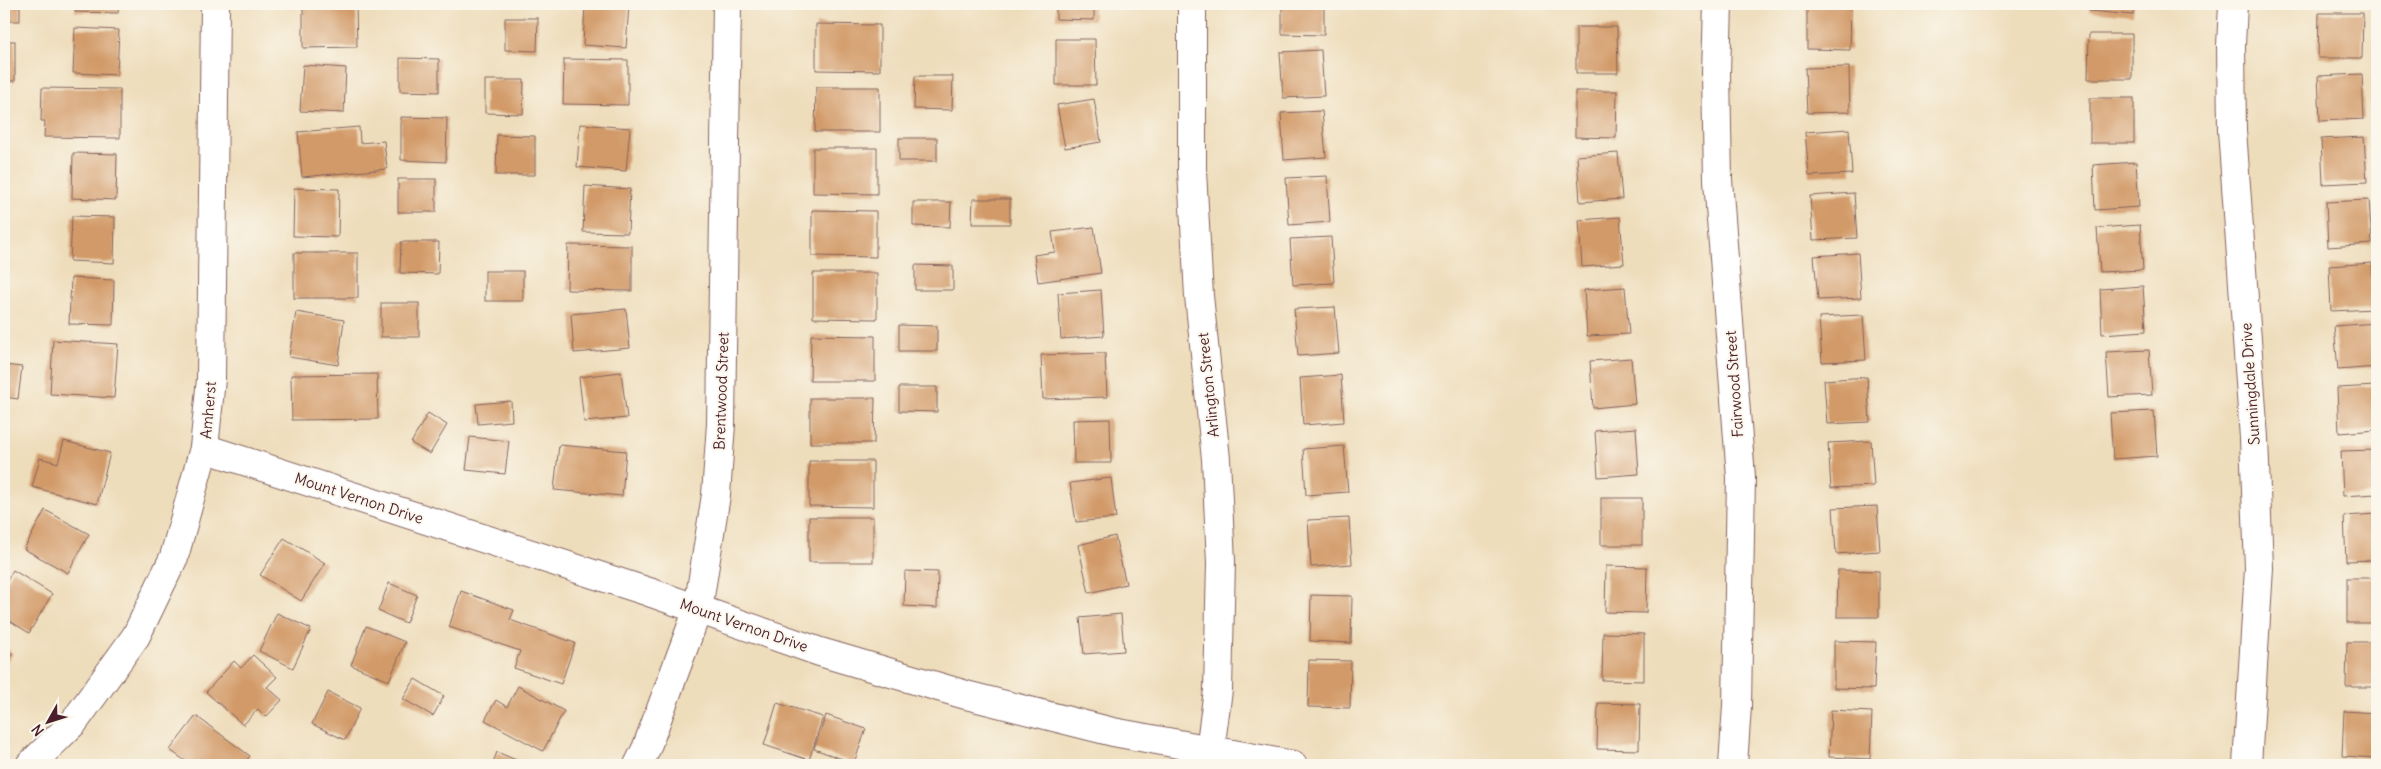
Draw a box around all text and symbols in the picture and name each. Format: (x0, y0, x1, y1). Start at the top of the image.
street label: Sunningdale Drive (2236, 322, 2264, 446)
street label: Fairwood Street (1721, 330, 1747, 438)
street label: Brentwood Street (709, 332, 733, 450)
street label: Arlington Street (1193, 332, 1223, 438)
street label: Amherst (196, 381, 220, 439)
street label: Mount Vernon Drive (292, 468, 426, 528)
street label: Mount Vernon Drive (677, 594, 811, 656)
north arrow (22, 696, 72, 746)
text: N (28, 721, 48, 740)

